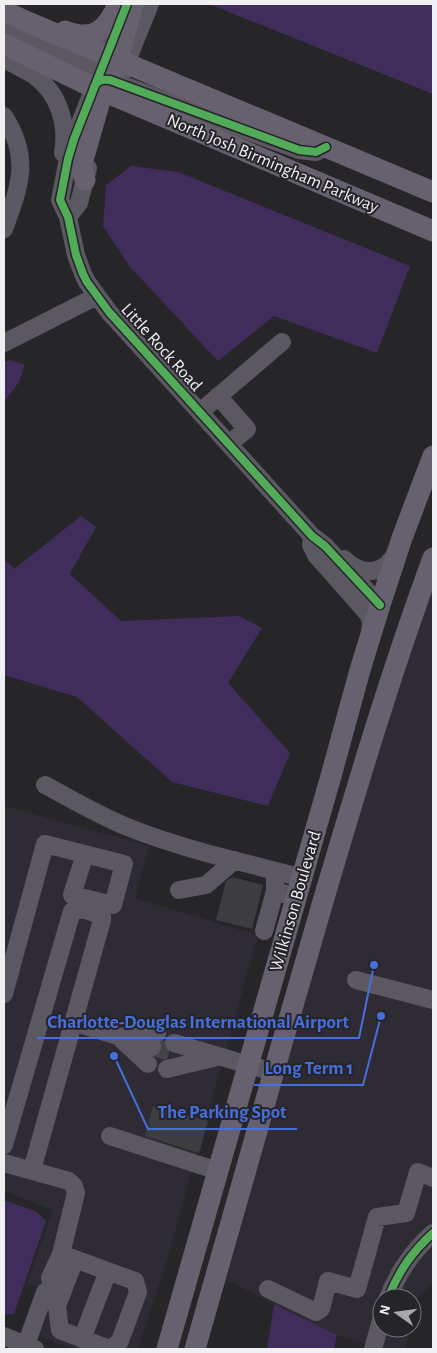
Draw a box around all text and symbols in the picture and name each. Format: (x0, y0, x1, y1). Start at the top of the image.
street label: North Josh Birmingham Parkway (164, 111, 381, 217)
street label: Little Rock Road (117, 300, 205, 395)
street label: Wilkinson Boulevard (267, 829, 325, 974)
callout: Charlotte-Douglas International Airport (37, 1004, 359, 1038)
text: Charlotte-Douglas International Airport (47, 1013, 349, 1032)
callout: Long Term 1 (254, 1051, 363, 1085)
text: Long Term 1 (265, 1059, 353, 1078)
callout: The Parking Spot (148, 1095, 297, 1129)
text: The Parking Spot (157, 1103, 287, 1122)
north arrow (372, 1288, 422, 1338)
text: N (377, 1304, 393, 1317)

